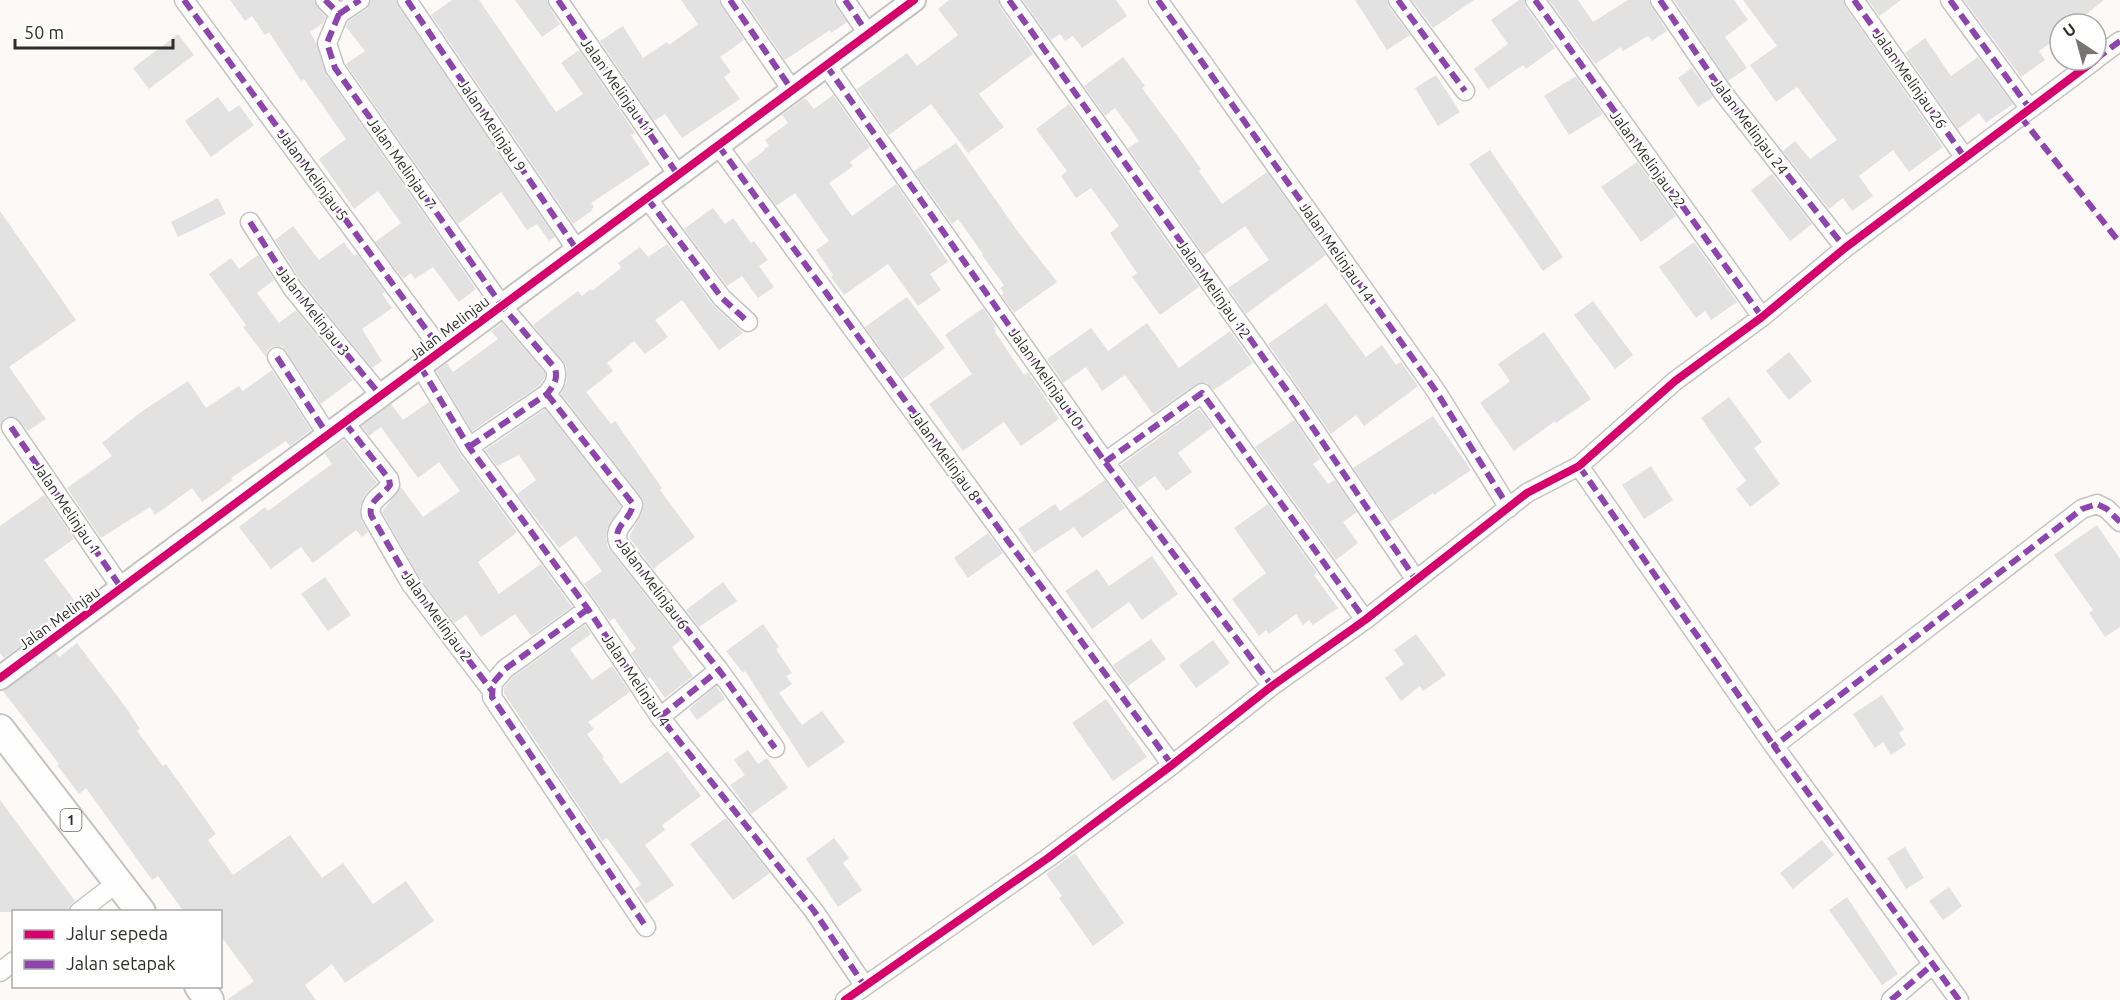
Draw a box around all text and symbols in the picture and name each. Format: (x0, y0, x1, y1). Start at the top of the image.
scale bar (15, 12, 172, 50)
north arrow (2048, 12, 2108, 72)
text: U (2059, 19, 2079, 40)
text: 50 m (24, 22, 64, 42)
street label: Jalan Melinjau 26 (1870, 26, 1950, 132)
street label: Jalan Melinjau 11 (578, 34, 658, 140)
street label: Jalan Melinjau 24 (1708, 74, 1792, 178)
street label: Jalan Melinjau 9 (455, 75, 529, 175)
street label: Jalan Melinjau 22 (1607, 107, 1689, 211)
street label: Jalan Melinjau 7 (364, 114, 440, 212)
street label: Jalan Melinjau 5 (274, 126, 352, 224)
street label: Jalan Melinjau 14 (1297, 199, 1377, 305)
street label: Jalan Melinjau 12 (1174, 236, 1254, 342)
street label: Jalan Melinjau 3 (273, 263, 353, 359)
street label: Jalan Melinjau (405, 292, 493, 364)
street label: Jalan Melinjau 10 (1006, 324, 1086, 430)
street label: Jalan Melinjau 8 (906, 406, 984, 504)
street label: Jalan Melinjau 1 (30, 458, 104, 558)
street label: Jalan Melinjau 6 (614, 536, 692, 632)
street label: Jalan Melinjau 2 (398, 567, 476, 665)
street label: Jalan Melinjau (15, 583, 103, 653)
street label: Jalan Melinjau 4 (599, 630, 673, 730)
road number: 1 (60, 809, 82, 831)
legend (12, 910, 222, 988)
text: Jalur sepeda (66, 923, 168, 943)
text: Jalan setapak (66, 953, 175, 973)

